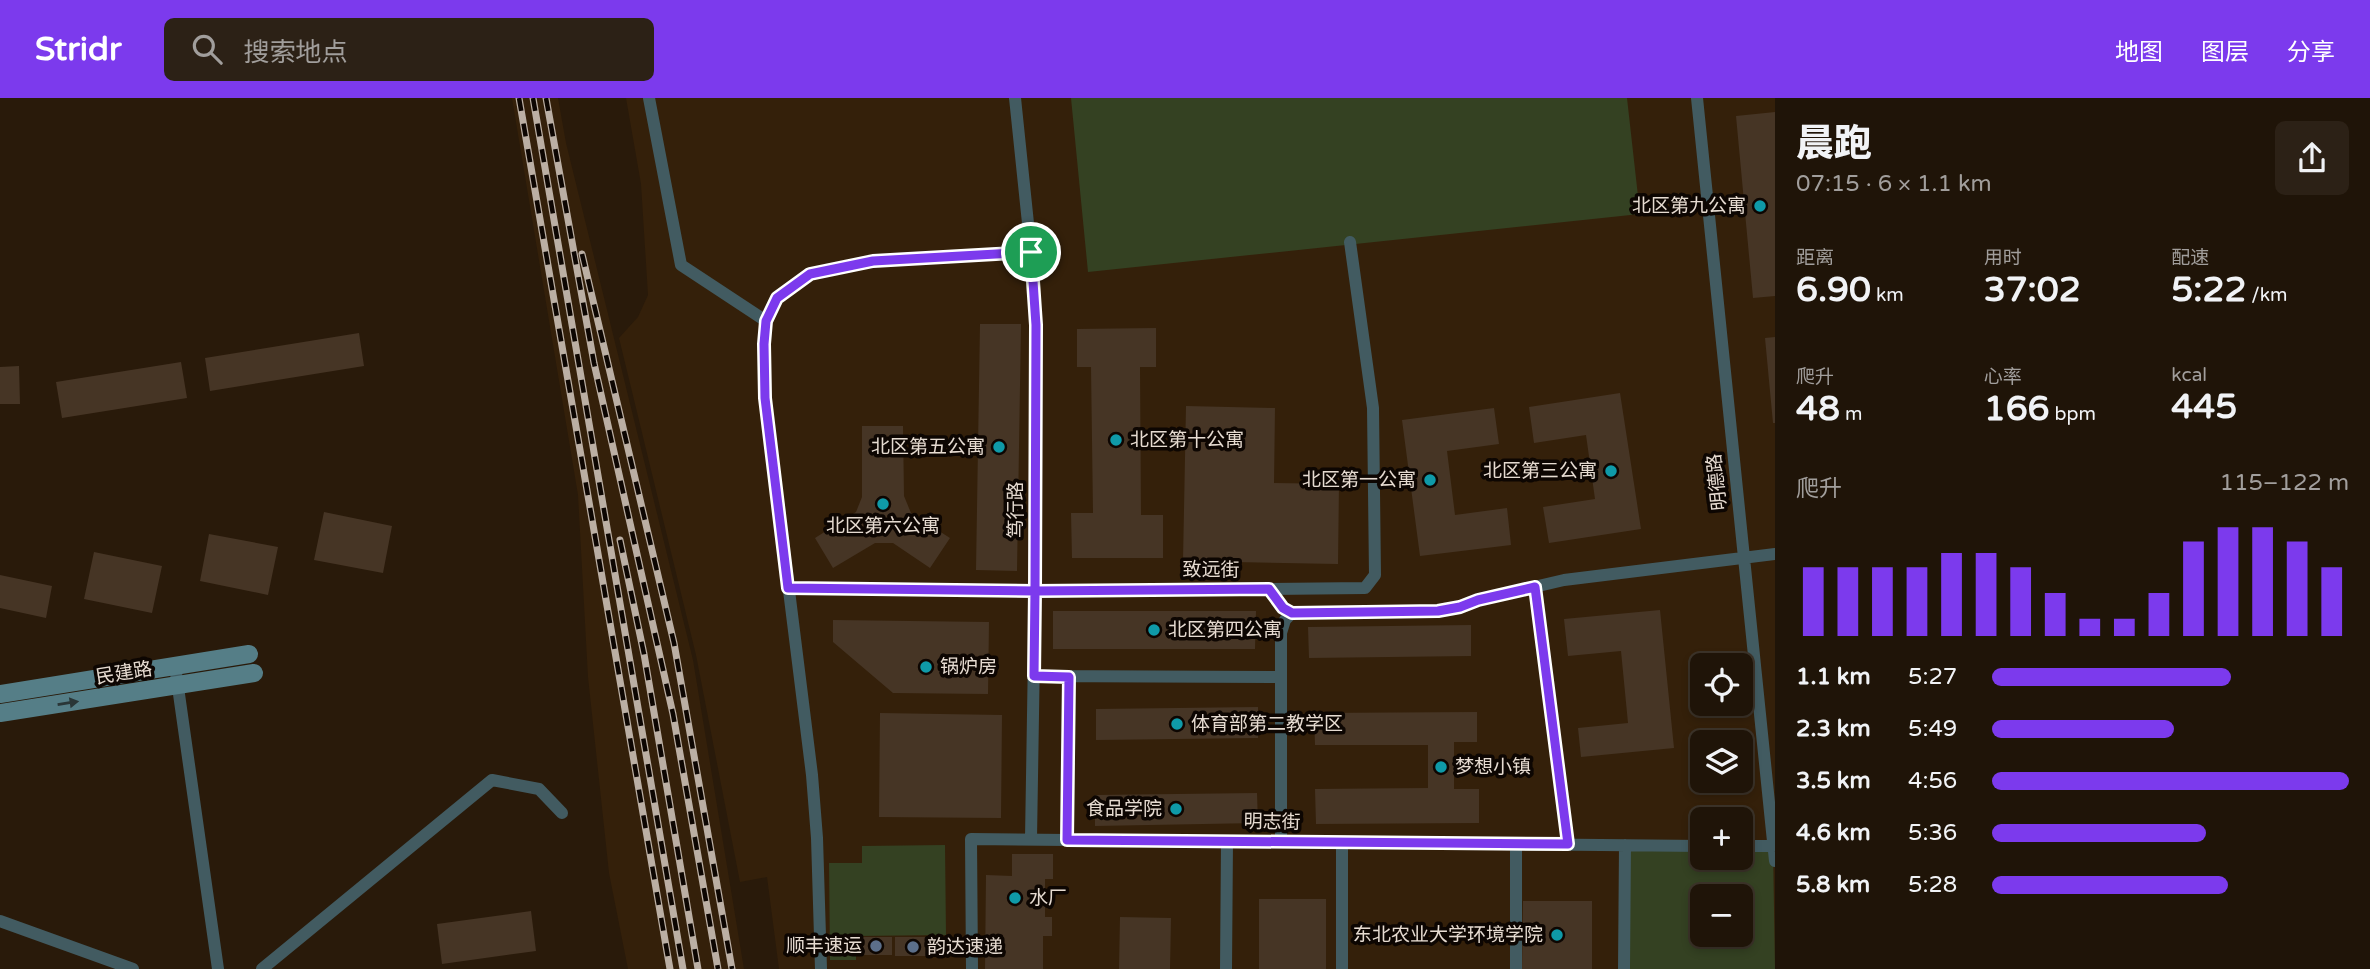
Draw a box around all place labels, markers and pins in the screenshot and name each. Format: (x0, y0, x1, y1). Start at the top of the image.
place label: 北区第九公寓 (1632, 195, 1746, 217)
marker: 北区第九公寓 (1752, 198, 1768, 214)
pin (1001, 222, 1061, 282)
place label: 北区第十公寓 (1130, 429, 1244, 451)
marker: 北区第十公寓 (1108, 432, 1124, 448)
place label: 北区第五公寓 (871, 436, 985, 458)
marker: 北区第五公寓 (991, 439, 1007, 455)
place label: 北区第三公寓 (1483, 460, 1597, 482)
marker: 北区第三公寓 (1603, 463, 1619, 479)
place label: 北区第一公寓 (1302, 469, 1416, 491)
marker: 北区第一公寓 (1422, 472, 1438, 488)
marker: 北区第六公寓 (875, 496, 891, 512)
place label: 北区第六公寓 (826, 515, 940, 537)
place label: 北区第四公寓 (1168, 619, 1282, 641)
marker: 北区第四公寓 (1146, 622, 1162, 638)
place label: 锅炉房 (940, 656, 997, 678)
marker: 锅炉房 (918, 659, 934, 675)
place label: 体育部第二教学区 (1191, 713, 1343, 735)
marker: 体育部第二教学区 (1169, 716, 1185, 732)
place label: 梦想小镇 (1455, 756, 1531, 778)
marker: 梦想小镇 (1433, 759, 1449, 775)
place label: 食品学院 (1086, 798, 1162, 820)
marker: 食品学院 (1168, 801, 1184, 817)
place label: 水厂 (1029, 887, 1067, 909)
marker: 水厂 (1007, 890, 1023, 906)
place label: 东北农业大学环境学院 (1353, 924, 1543, 946)
marker: 东北农业大学环境学院 (1549, 927, 1565, 943)
place label: 顺丰速运 (786, 935, 862, 957)
place label: 韵达速递 (927, 936, 1003, 958)
marker: 顺丰速运 (868, 938, 884, 954)
marker: 韵达速递 (905, 939, 921, 955)

